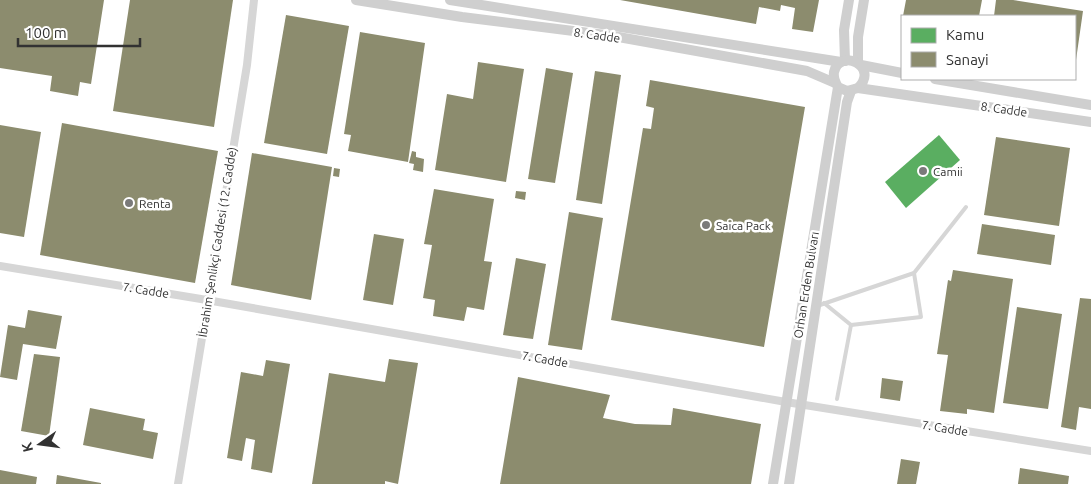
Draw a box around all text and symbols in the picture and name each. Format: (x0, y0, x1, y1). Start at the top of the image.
scale bar (18, 15, 140, 47)
legend (901, 15, 1076, 80)
text: 100 m (25, 24, 67, 41)
street label: 8. Cadde (573, 25, 621, 45)
text: Kamu (946, 26, 984, 43)
text: Sanayi (946, 51, 989, 68)
street label: 8. Cadde (980, 99, 1028, 119)
street label: İbrahim Şenlikçi Caddesi (12. Cadde) (196, 146, 239, 338)
marker: Camii (917, 165, 929, 177)
place label: Camii (933, 165, 963, 178)
marker: Renta (123, 197, 135, 209)
place label: Renta (139, 197, 171, 210)
marker: Saica Pack (700, 219, 712, 231)
place label: Saica Pack (716, 219, 771, 232)
street label: Orhan Erden Bulvarı (791, 231, 821, 339)
street label: 7. Cadde (122, 280, 170, 300)
street label: 7. Cadde (521, 349, 569, 369)
street label: 7. Cadde (921, 418, 969, 438)
north arrow (15, 419, 65, 469)
text: K (18, 440, 36, 454)

